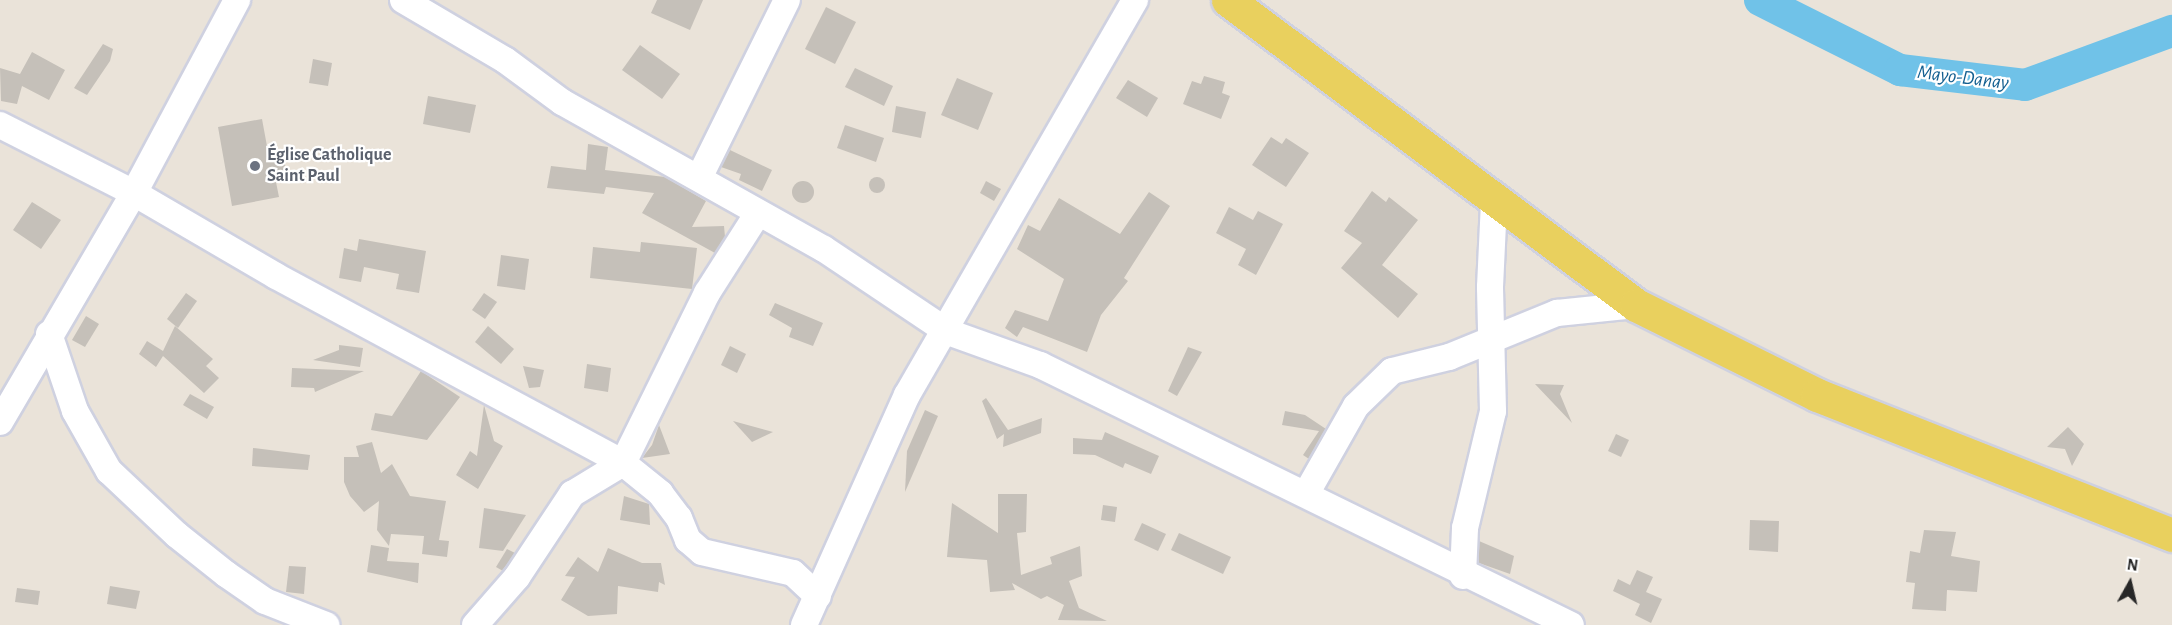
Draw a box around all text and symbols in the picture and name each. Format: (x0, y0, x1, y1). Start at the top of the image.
water label: Mayo-Danay (1916, 60, 2010, 96)
place label: Église Catholique Saint Paul (267, 145, 391, 188)
marker: Église Catholique Saint Paul (248, 159, 262, 173)
north arrow (2100, 553, 2160, 613)
text: N (2126, 556, 2139, 574)

